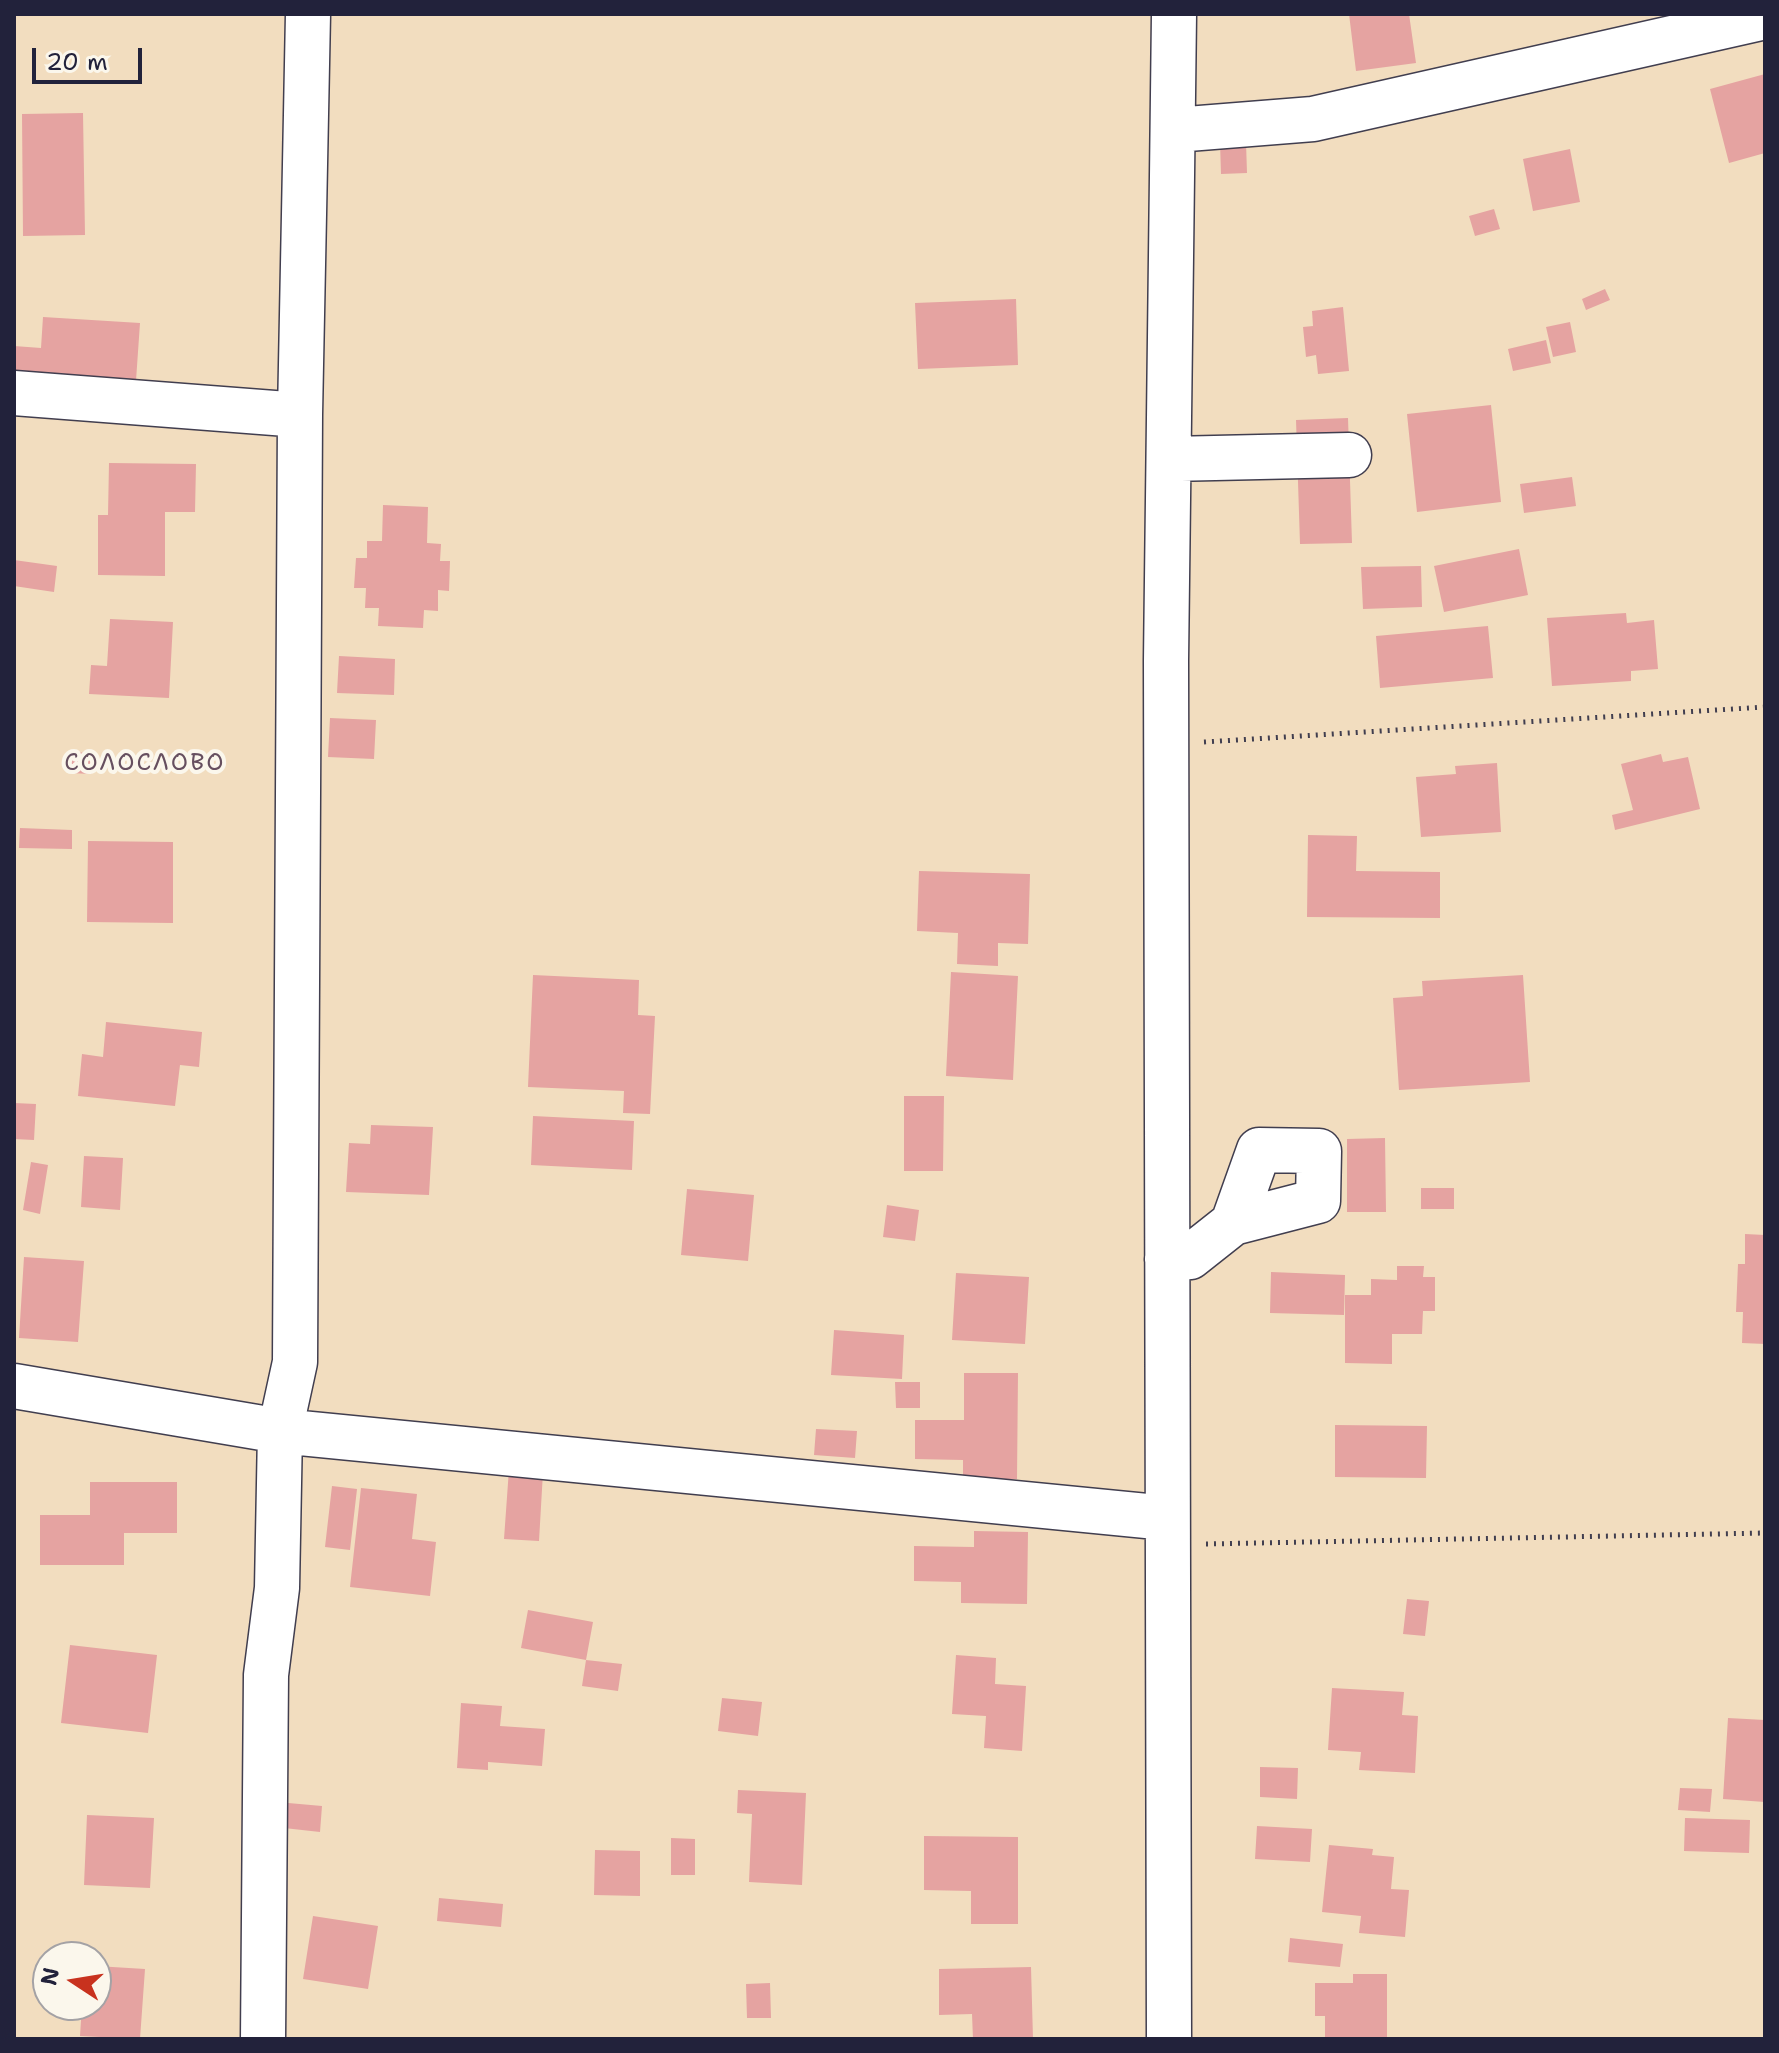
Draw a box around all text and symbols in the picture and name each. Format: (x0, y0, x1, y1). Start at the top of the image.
scale bar (36, 32, 146, 82)
text: 20 m (46, 46, 108, 78)
district label: СОЛОСЛОВО (64, 750, 226, 778)
north arrow (32, 1941, 112, 2021)
text: N (34, 1965, 66, 1988)

